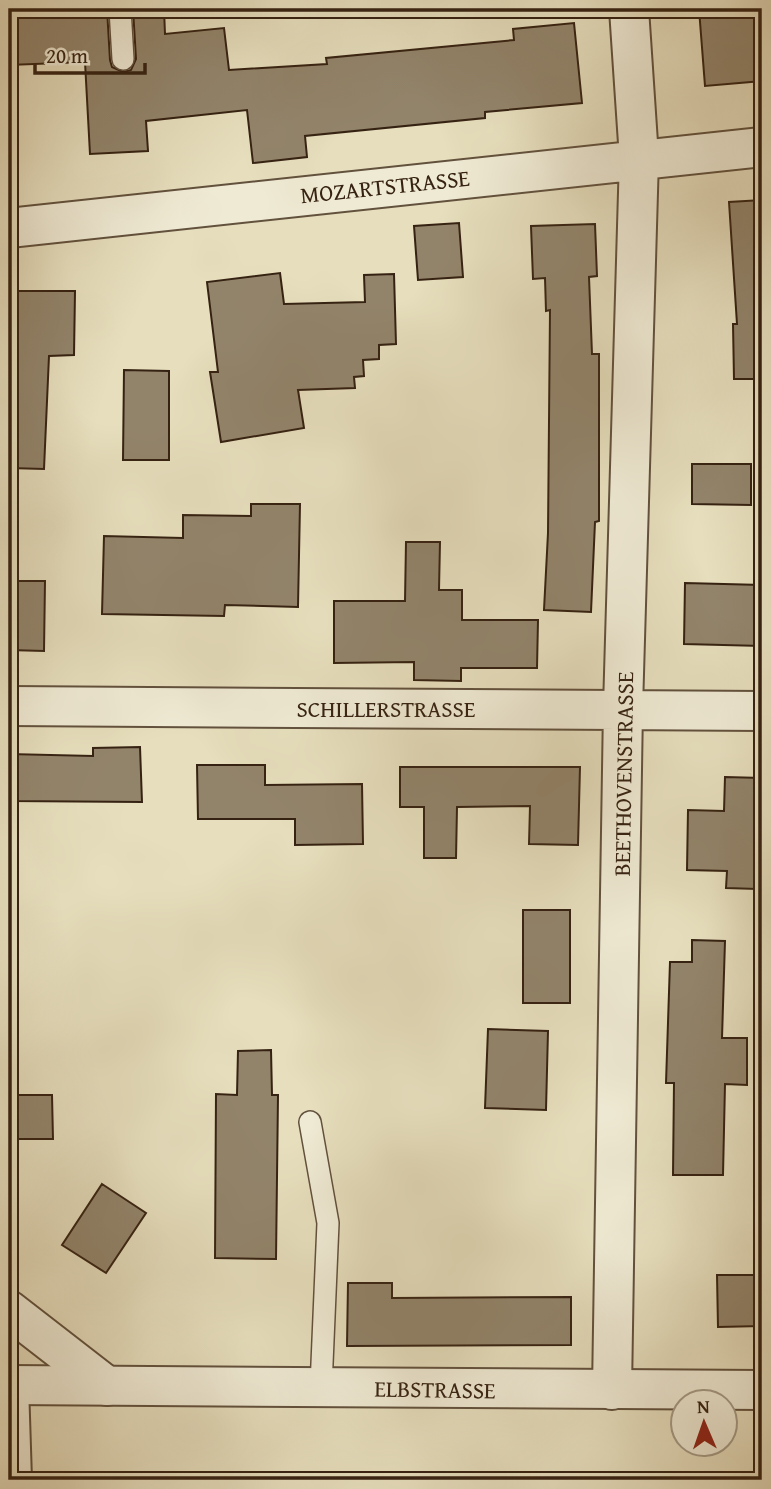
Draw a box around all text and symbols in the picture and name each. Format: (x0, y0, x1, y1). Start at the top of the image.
scale bar (35, 32, 145, 76)
text: 20 m (46, 40, 88, 71)
street label: MOZARTSTRASSE (299, 161, 471, 211)
street label: BEETHOVENSTRASSE (605, 671, 641, 877)
street label: SCHILLERSTRASSE (297, 692, 475, 725)
street label: ELBSTRASSE (374, 1371, 496, 1407)
north arrow (670, 1388, 740, 1458)
text: N (697, 1392, 711, 1420)

